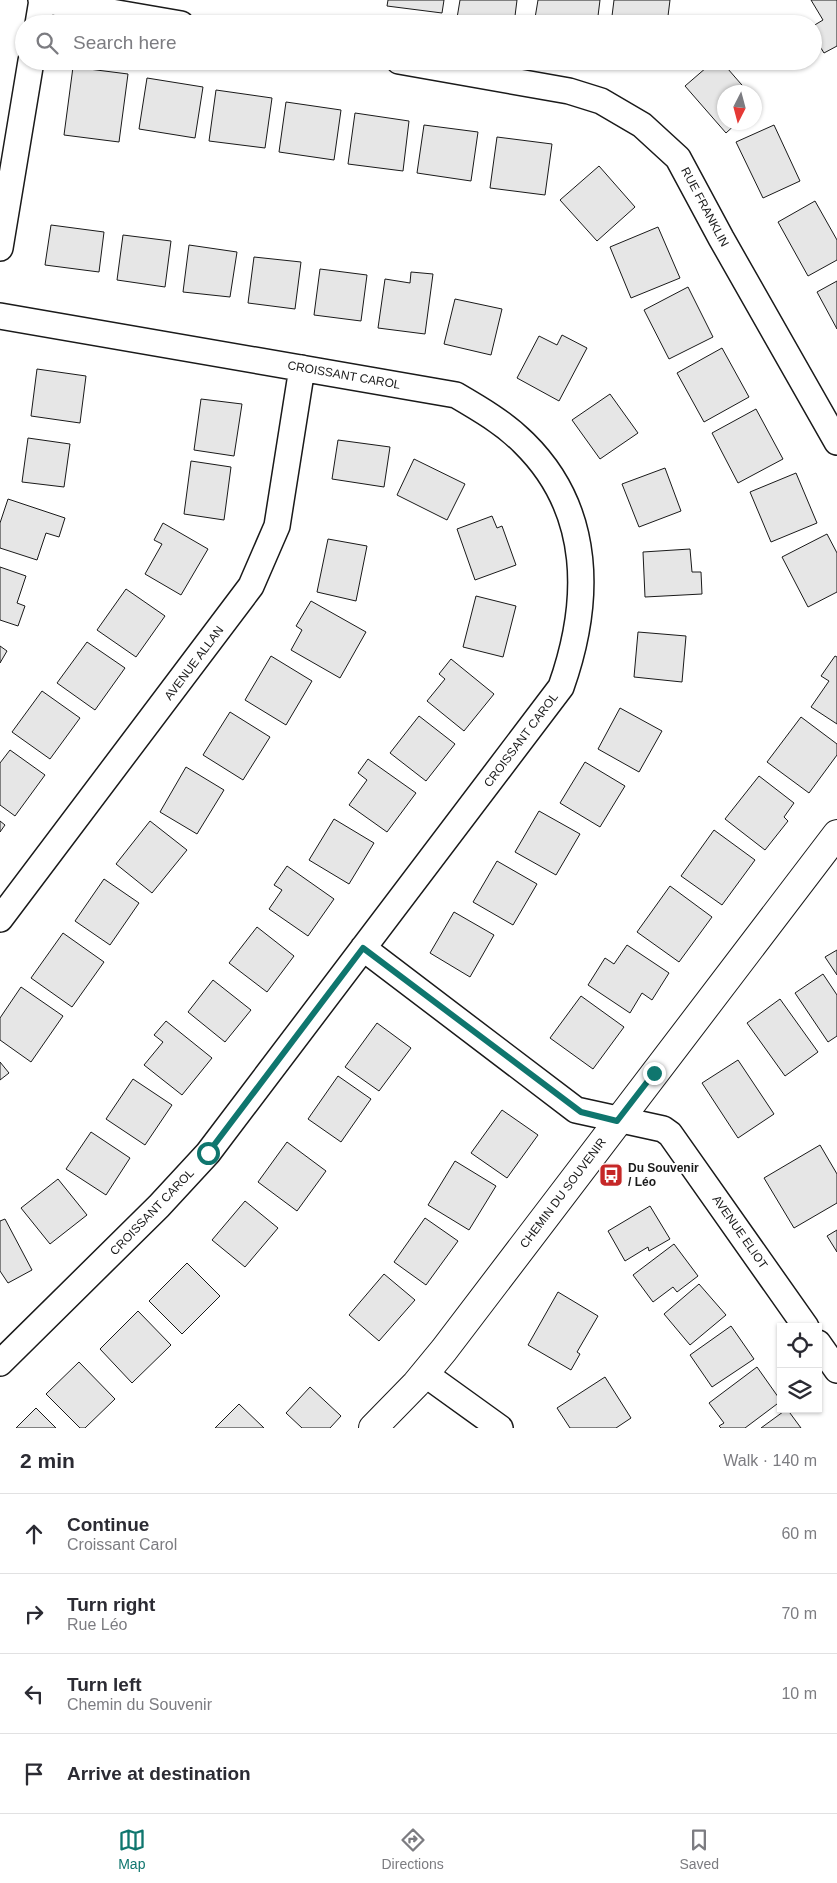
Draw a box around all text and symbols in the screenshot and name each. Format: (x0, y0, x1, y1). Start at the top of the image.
search box (15, 15, 822, 70)
icon: search (33, 29, 61, 57)
text: Search here (73, 32, 177, 53)
north arrow (717, 85, 762, 130)
street label: RUE FRANKLIN (678, 165, 732, 249)
street label: CROISSANT CAROL (286, 358, 402, 392)
street label: AVENUE ALLAN (162, 623, 226, 703)
street label: CROISSANT CAROL (481, 690, 561, 790)
route end (643, 1062, 666, 1085)
street label: CHEMIN DU SOUVENIR (517, 1135, 609, 1251)
route start (197, 1142, 220, 1165)
place label: Du Souvenir / Léo (628, 1161, 699, 1189)
bus stop icon: Du Souvenir / Léo (598, 1162, 624, 1188)
street label: CROISSANT CAROL (107, 1166, 197, 1258)
street label: AVENUE ELIOT (709, 1193, 771, 1272)
map controls (777, 1323, 822, 1413)
button: locate (777, 1323, 822, 1368)
button: layers (777, 1368, 822, 1413)
text: 2 min (20, 1449, 75, 1472)
text: Walk · 140 m (723, 1452, 817, 1469)
text: Continue (67, 1514, 149, 1535)
icon: ahead (20, 1520, 48, 1548)
text: 60 m (781, 1525, 817, 1542)
text: Croissant Carol (67, 1536, 177, 1553)
text: Turn right (67, 1594, 155, 1615)
icon: right (20, 1600, 48, 1628)
text: 70 m (781, 1605, 817, 1622)
text: Rue Léo (67, 1616, 128, 1633)
text: Turn left (67, 1674, 142, 1695)
icon: left (20, 1680, 48, 1708)
text: 10 m (781, 1685, 817, 1702)
text: Chemin du Souvenir (67, 1696, 212, 1713)
icon: arrive (20, 1760, 48, 1788)
text: Arrive at destination (67, 1763, 251, 1784)
tab: Map (118, 1826, 146, 1872)
tab: Directions (382, 1826, 444, 1872)
tab: Saved (679, 1826, 719, 1872)

